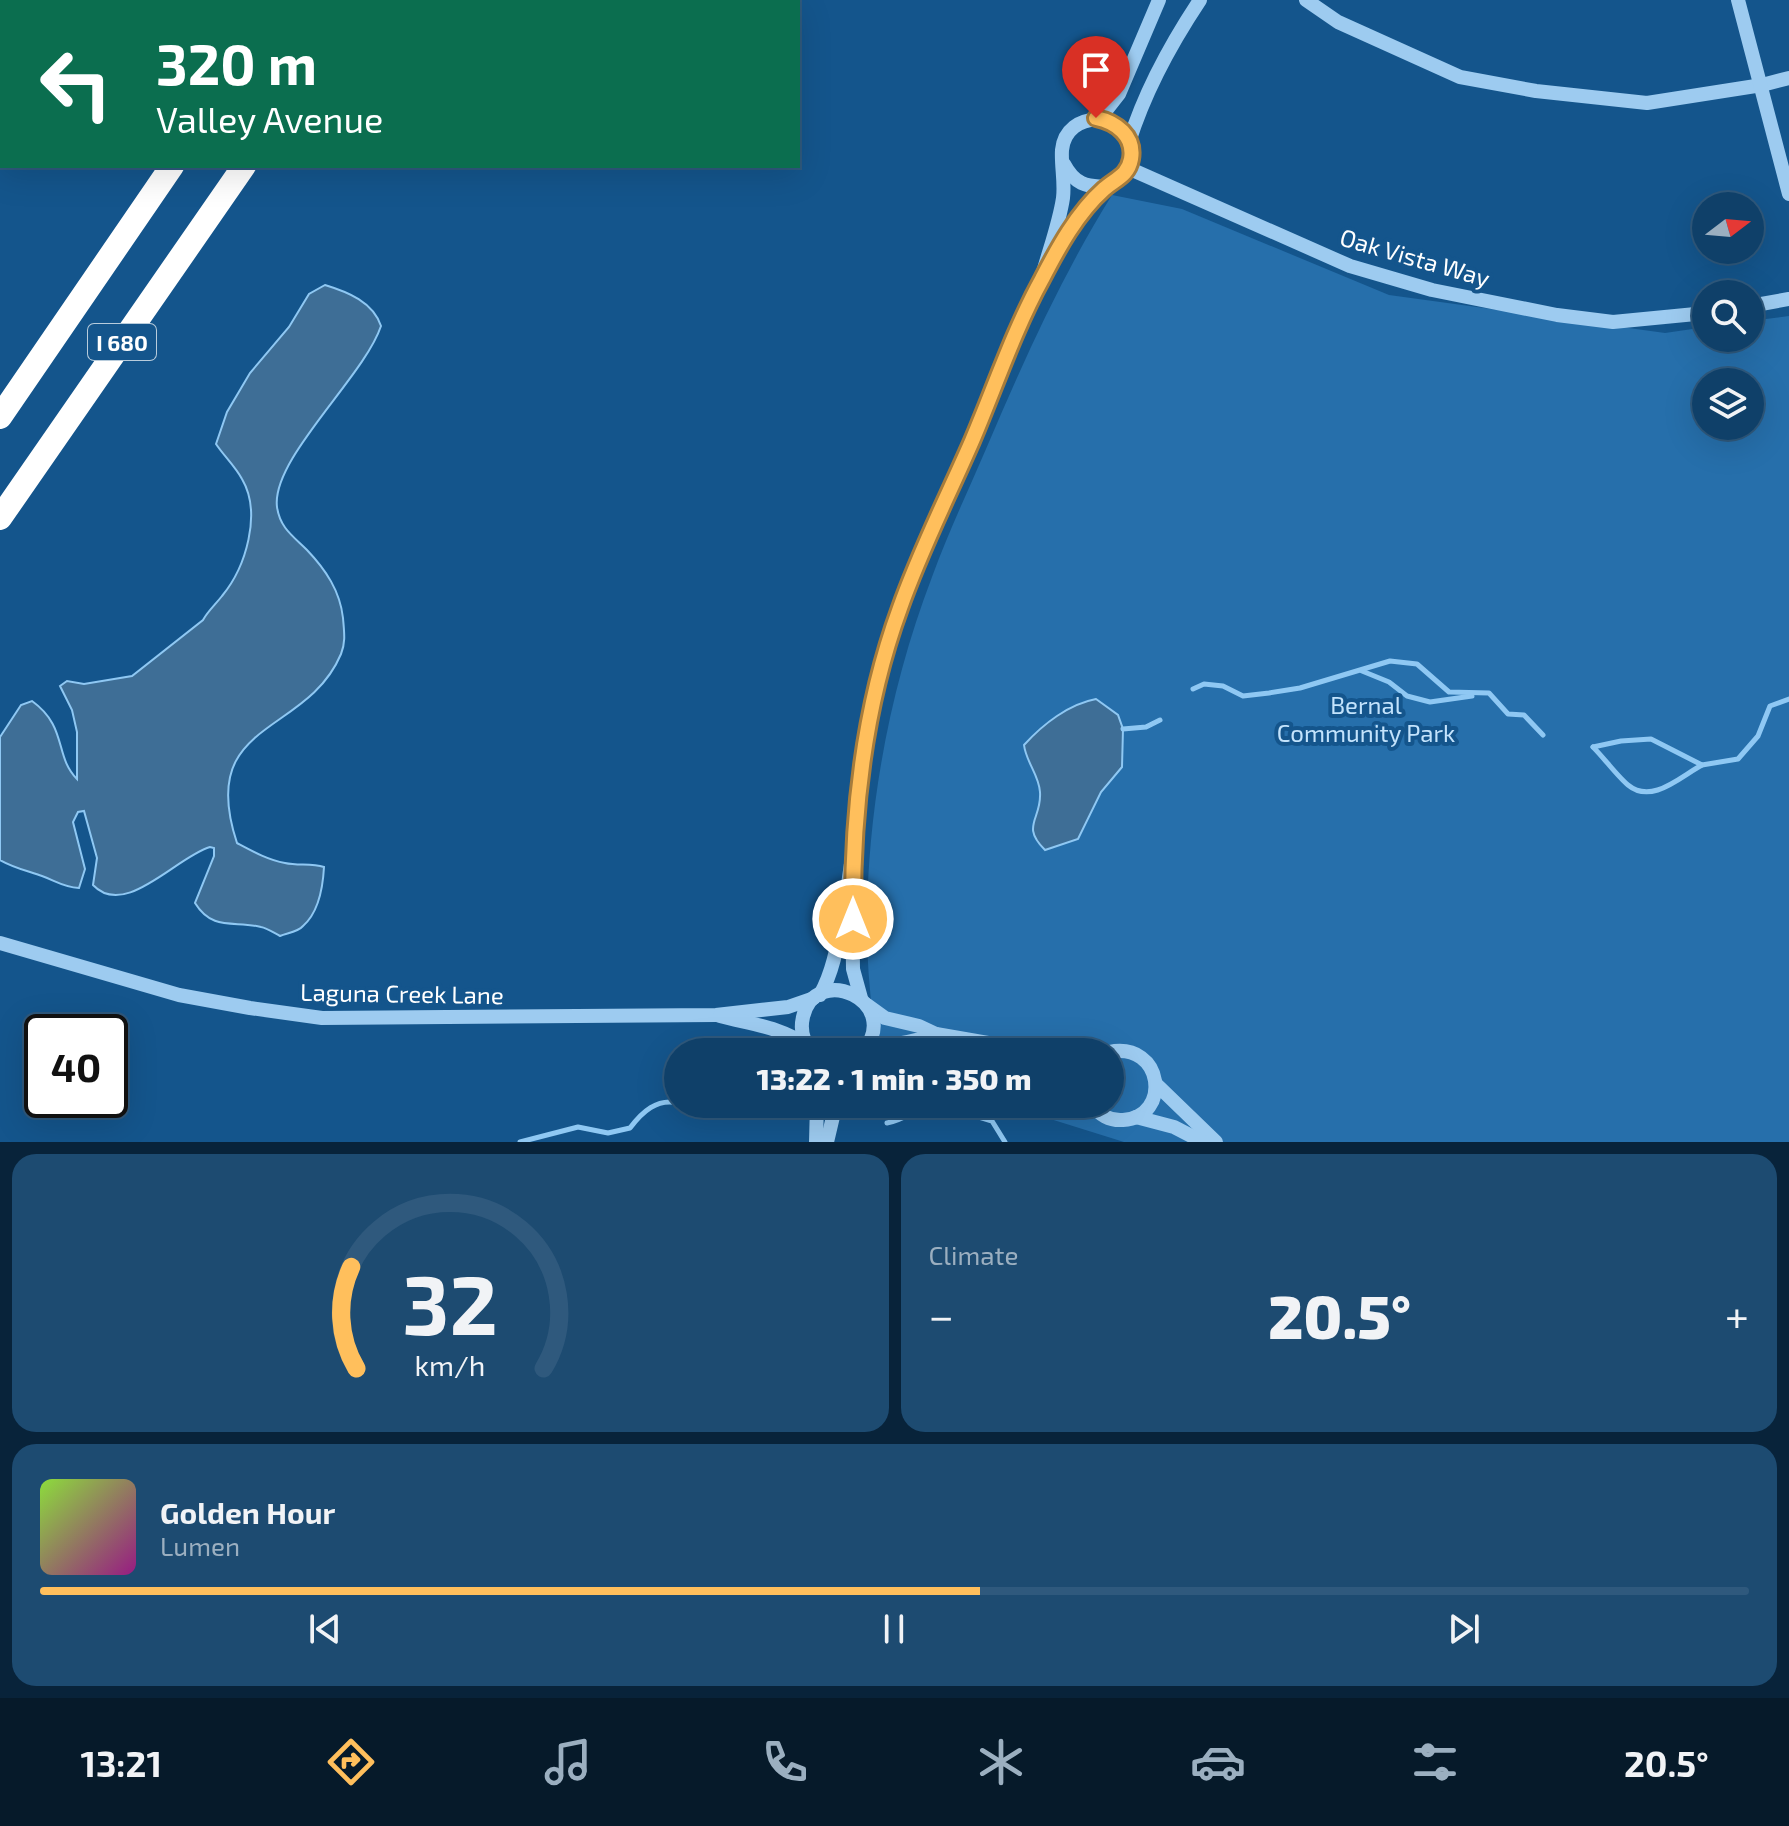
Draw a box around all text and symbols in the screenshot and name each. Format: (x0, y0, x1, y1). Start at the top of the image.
text: 320 m (156, 29, 317, 96)
icon: left (24, 32, 128, 136)
pin (1062, 36, 1130, 118)
icon: arrive (1074, 48, 1118, 92)
text: Valley Avenue (156, 97, 383, 140)
north arrow (1692, 192, 1764, 264)
map controls (1692, 192, 1764, 440)
street label: Oak Vista Way (1337, 222, 1494, 292)
button: search (1692, 280, 1764, 352)
road number: I 680 (88, 324, 156, 360)
button: layers (1692, 368, 1764, 440)
park label: Bernal Community Park (1277, 690, 1455, 747)
position arrow (811, 877, 895, 961)
street label: Laguna Creek Lane (300, 977, 504, 1009)
speed limit sign: 40 (24, 1014, 128, 1118)
text: 13:22 · 1 min · 350 m (756, 1060, 1032, 1096)
text: Climate (929, 1239, 1018, 1270)
text: 32 (403, 1252, 498, 1352)
text: 20.5° (1268, 1279, 1411, 1351)
text: − (929, 1288, 954, 1341)
text: + (1725, 1288, 1749, 1341)
text: km/h (415, 1347, 486, 1382)
text: Golden Hour (160, 1494, 335, 1530)
text: Lumen (160, 1530, 240, 1561)
icon: previous (303, 1607, 347, 1651)
icon: pause (872, 1607, 916, 1651)
icon: next (1442, 1607, 1486, 1651)
icon: directions (323, 1734, 379, 1790)
icon: music (540, 1734, 596, 1790)
icon: phone (757, 1734, 813, 1790)
icon: climate (973, 1734, 1029, 1790)
icon: car (1190, 1734, 1246, 1790)
icon: filters (1407, 1734, 1463, 1790)
text: 13:21 (80, 1741, 162, 1784)
text: 20.5° (1624, 1741, 1709, 1784)

